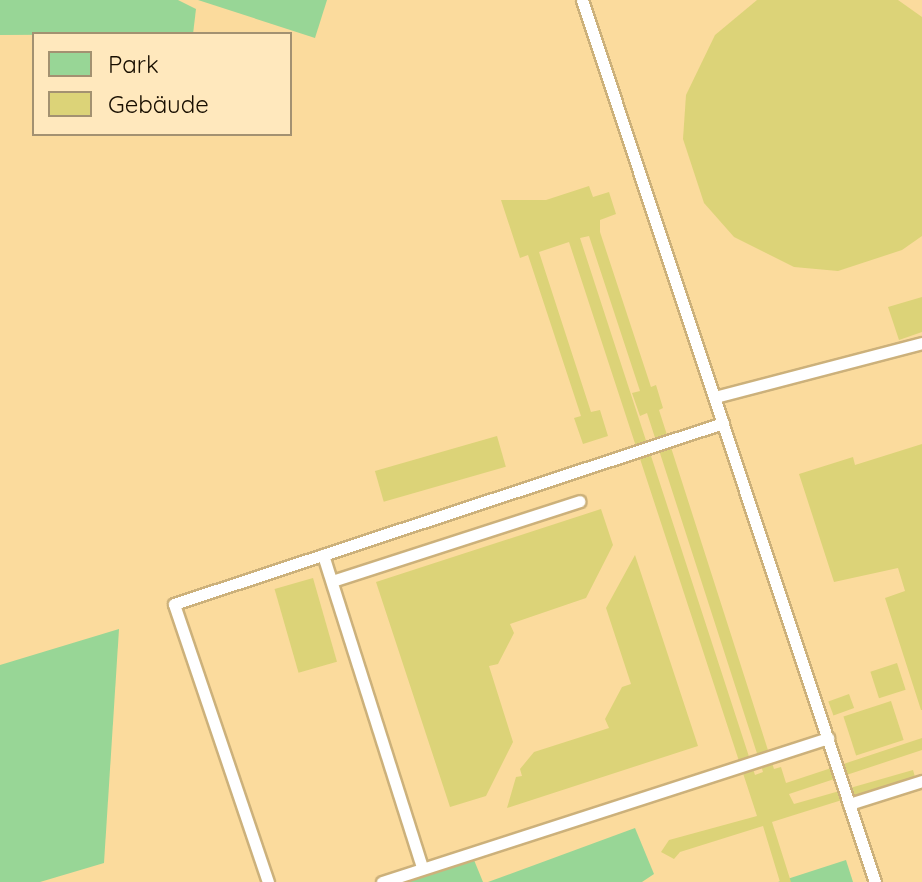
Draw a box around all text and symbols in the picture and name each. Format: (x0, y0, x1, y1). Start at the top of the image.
legend (32, 32, 292, 136)
text: Park (108, 49, 159, 79)
text: Gebäude (108, 89, 209, 119)

